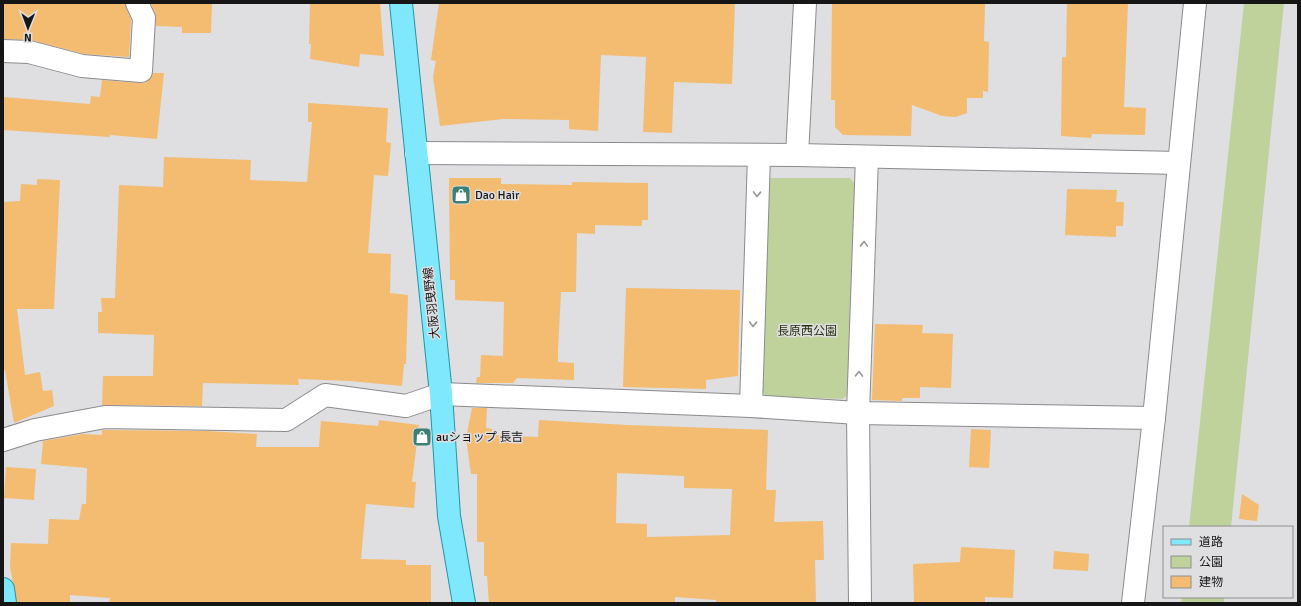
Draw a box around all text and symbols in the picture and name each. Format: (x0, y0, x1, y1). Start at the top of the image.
north arrow (8, 8, 48, 48)
text: N (24, 31, 32, 44)
shop icon: Dao Hair (450, 184, 472, 206)
place label: Dao Hair (475, 188, 520, 203)
one-way arrow (753, 191, 762, 197)
one-way arrow (860, 241, 868, 247)
street label: 大阪羽曳野線 (421, 266, 443, 340)
one-way arrow (749, 321, 758, 327)
park label: 長原西公園 (777, 324, 837, 339)
one-way arrow (855, 371, 863, 377)
shop icon: auショップ 長吉 (411, 426, 433, 448)
place label: auショップ 長吉 (436, 430, 523, 445)
legend (1163, 526, 1293, 598)
text: 道路 (1199, 535, 1223, 550)
text: 公園 (1199, 555, 1223, 570)
text: 建物 (1199, 575, 1223, 590)

